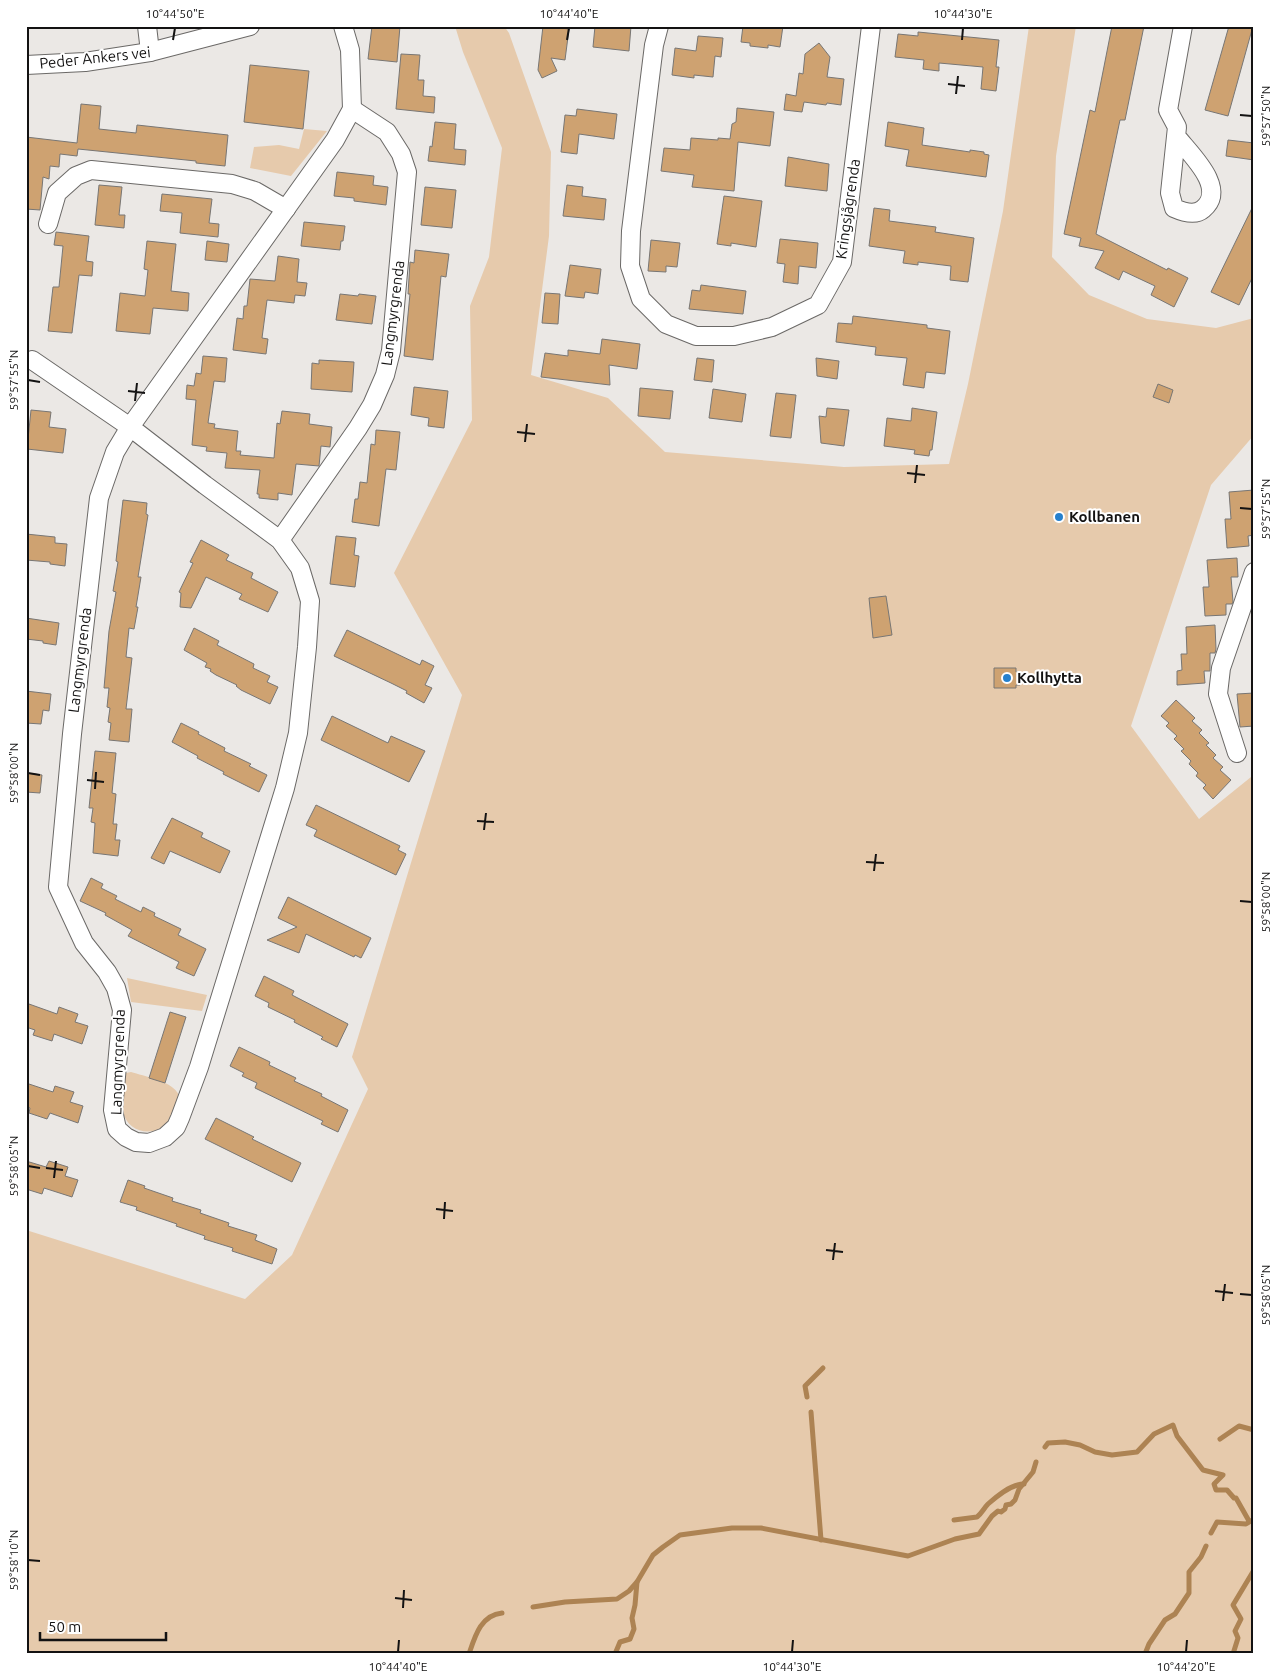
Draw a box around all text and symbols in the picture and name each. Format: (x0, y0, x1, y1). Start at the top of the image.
text: 10°44'50"E (146, 7, 205, 20)
text: 10°44'40"E (540, 7, 599, 20)
text: 10°44'30"E (934, 7, 993, 20)
street label: Peder Ankers vei (38, 43, 151, 72)
text: 59°57'50"N (1259, 86, 1272, 146)
street label: Kringsjågrenda (832, 158, 863, 260)
street label: Langmyrgrenda (378, 259, 407, 367)
text: 59°57'55"N (7, 350, 20, 410)
text: 59°57'55"N (1259, 479, 1272, 539)
place label: Kollbanen (1069, 508, 1140, 525)
marker: Kollbanen (1053, 511, 1065, 523)
street label: Langmyrgrenda (65, 606, 94, 714)
place label: Kollhytta (1017, 669, 1082, 686)
marker: Kollhytta (1001, 672, 1013, 684)
text: 59°58'00"N (7, 743, 20, 803)
text: 59°58'00"N (1259, 872, 1272, 932)
street label: Langmyrgrenda (107, 1009, 128, 1115)
text: 59°58'05"N (7, 1136, 20, 1196)
text: 59°58'05"N (1259, 1265, 1272, 1325)
text: 59°58'10"N (7, 1530, 20, 1590)
scale bar (40, 1610, 166, 1642)
text: 50 m (48, 1618, 81, 1635)
text: 10°44'40"E (369, 1660, 428, 1673)
text: 10°44'30"E (763, 1660, 822, 1673)
text: 10°44'20"E (1157, 1660, 1216, 1673)

